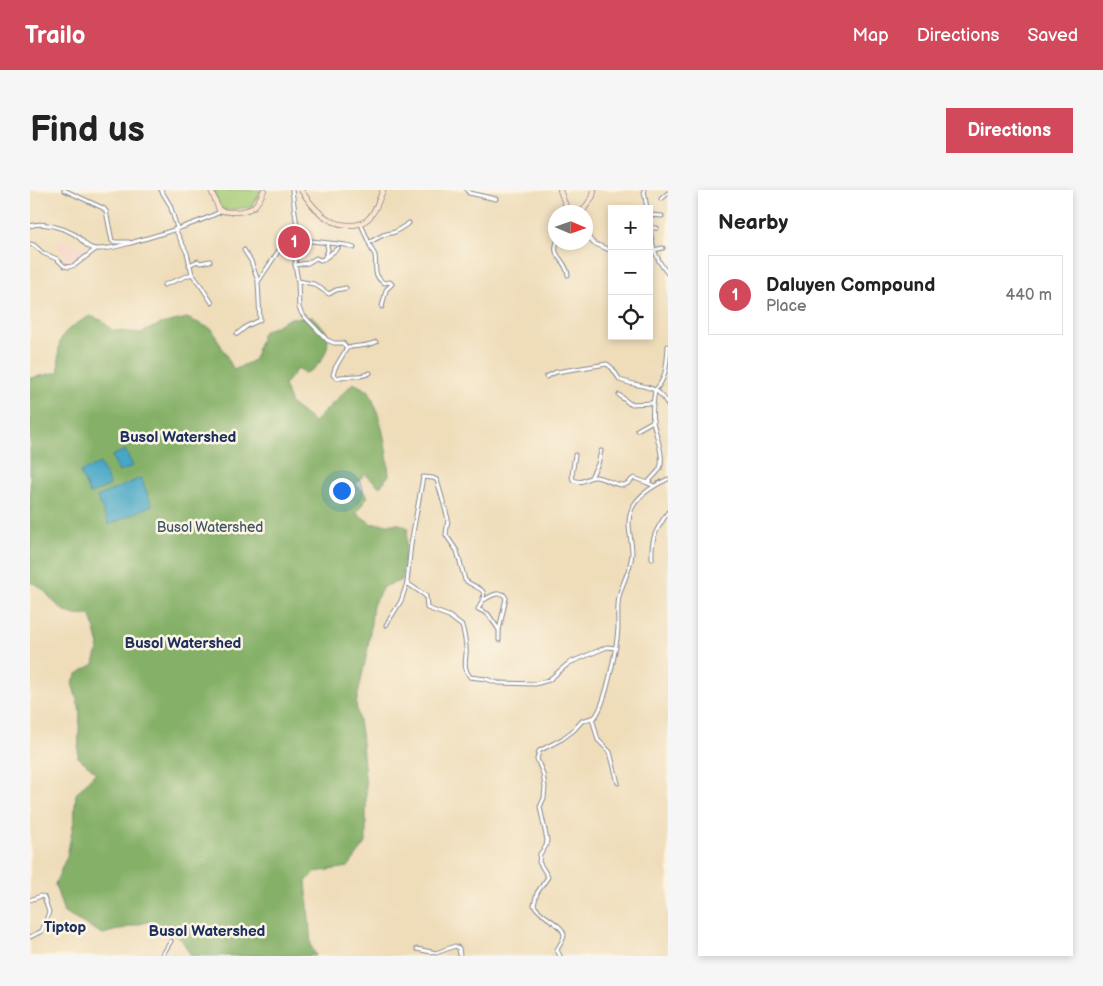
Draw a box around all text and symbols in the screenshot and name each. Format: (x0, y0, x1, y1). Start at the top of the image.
text: Trailo (25, 21, 85, 50)
text: Map (853, 25, 889, 46)
text: Directions (917, 25, 999, 46)
text: Saved (1027, 25, 1078, 46)
button: Directions (946, 108, 1073, 153)
text: Find us (30, 109, 145, 152)
north arrow (548, 205, 593, 250)
map controls (608, 205, 653, 340)
button: + (608, 205, 653, 250)
text: Nearby (718, 210, 788, 235)
pin: 1 (278, 223, 310, 261)
button: − (608, 250, 653, 295)
text: Daluyen Compound (766, 274, 935, 297)
text: 1 (732, 286, 738, 305)
text: 440 m (1006, 286, 1052, 305)
button: locate (608, 295, 653, 340)
text: Place (766, 297, 807, 316)
district label: Busol Watershed (120, 428, 236, 447)
your location (329, 478, 355, 504)
park label: Busol Watershed (157, 519, 263, 536)
district label: Busol Watershed (125, 634, 241, 653)
district label: Tiptop (44, 918, 87, 937)
district label: Busol Watershed (149, 922, 265, 941)

